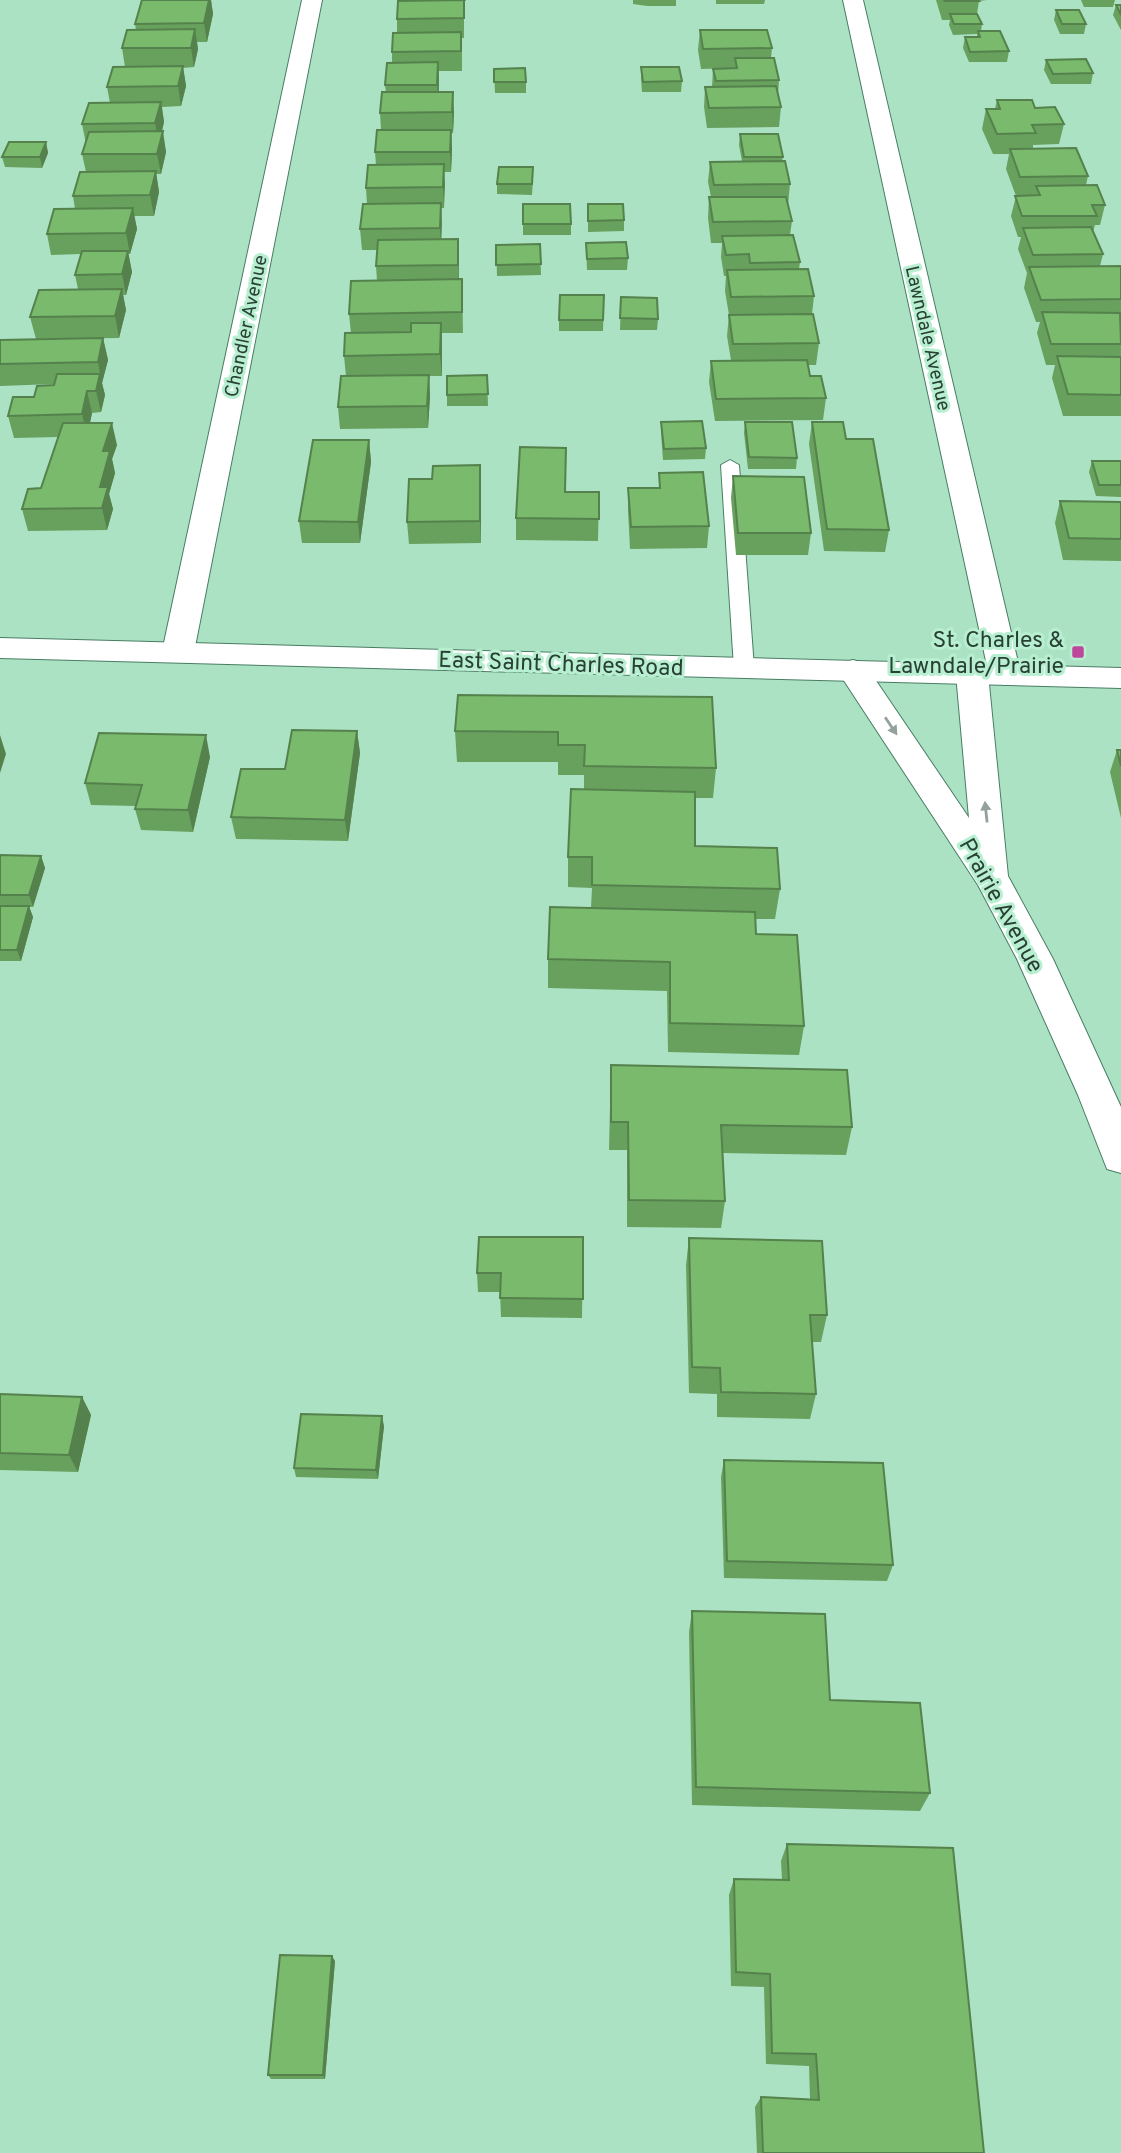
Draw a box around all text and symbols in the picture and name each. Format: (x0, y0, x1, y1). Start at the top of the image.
street label: Chandler Avenue (220, 253, 274, 400)
street label: Lawndale Avenue (899, 264, 955, 413)
place label: St. Charles & Lawndale/Prairie (888, 627, 1064, 682)
marker: St. Charles & Lawndale/Prairie (1070, 644, 1086, 660)
street label: East Saint Charles Road (438, 647, 684, 684)
one-way arrow (884, 717, 897, 736)
one-way arrow (980, 801, 991, 823)
street label: Prairie Avenue (951, 834, 1049, 979)

